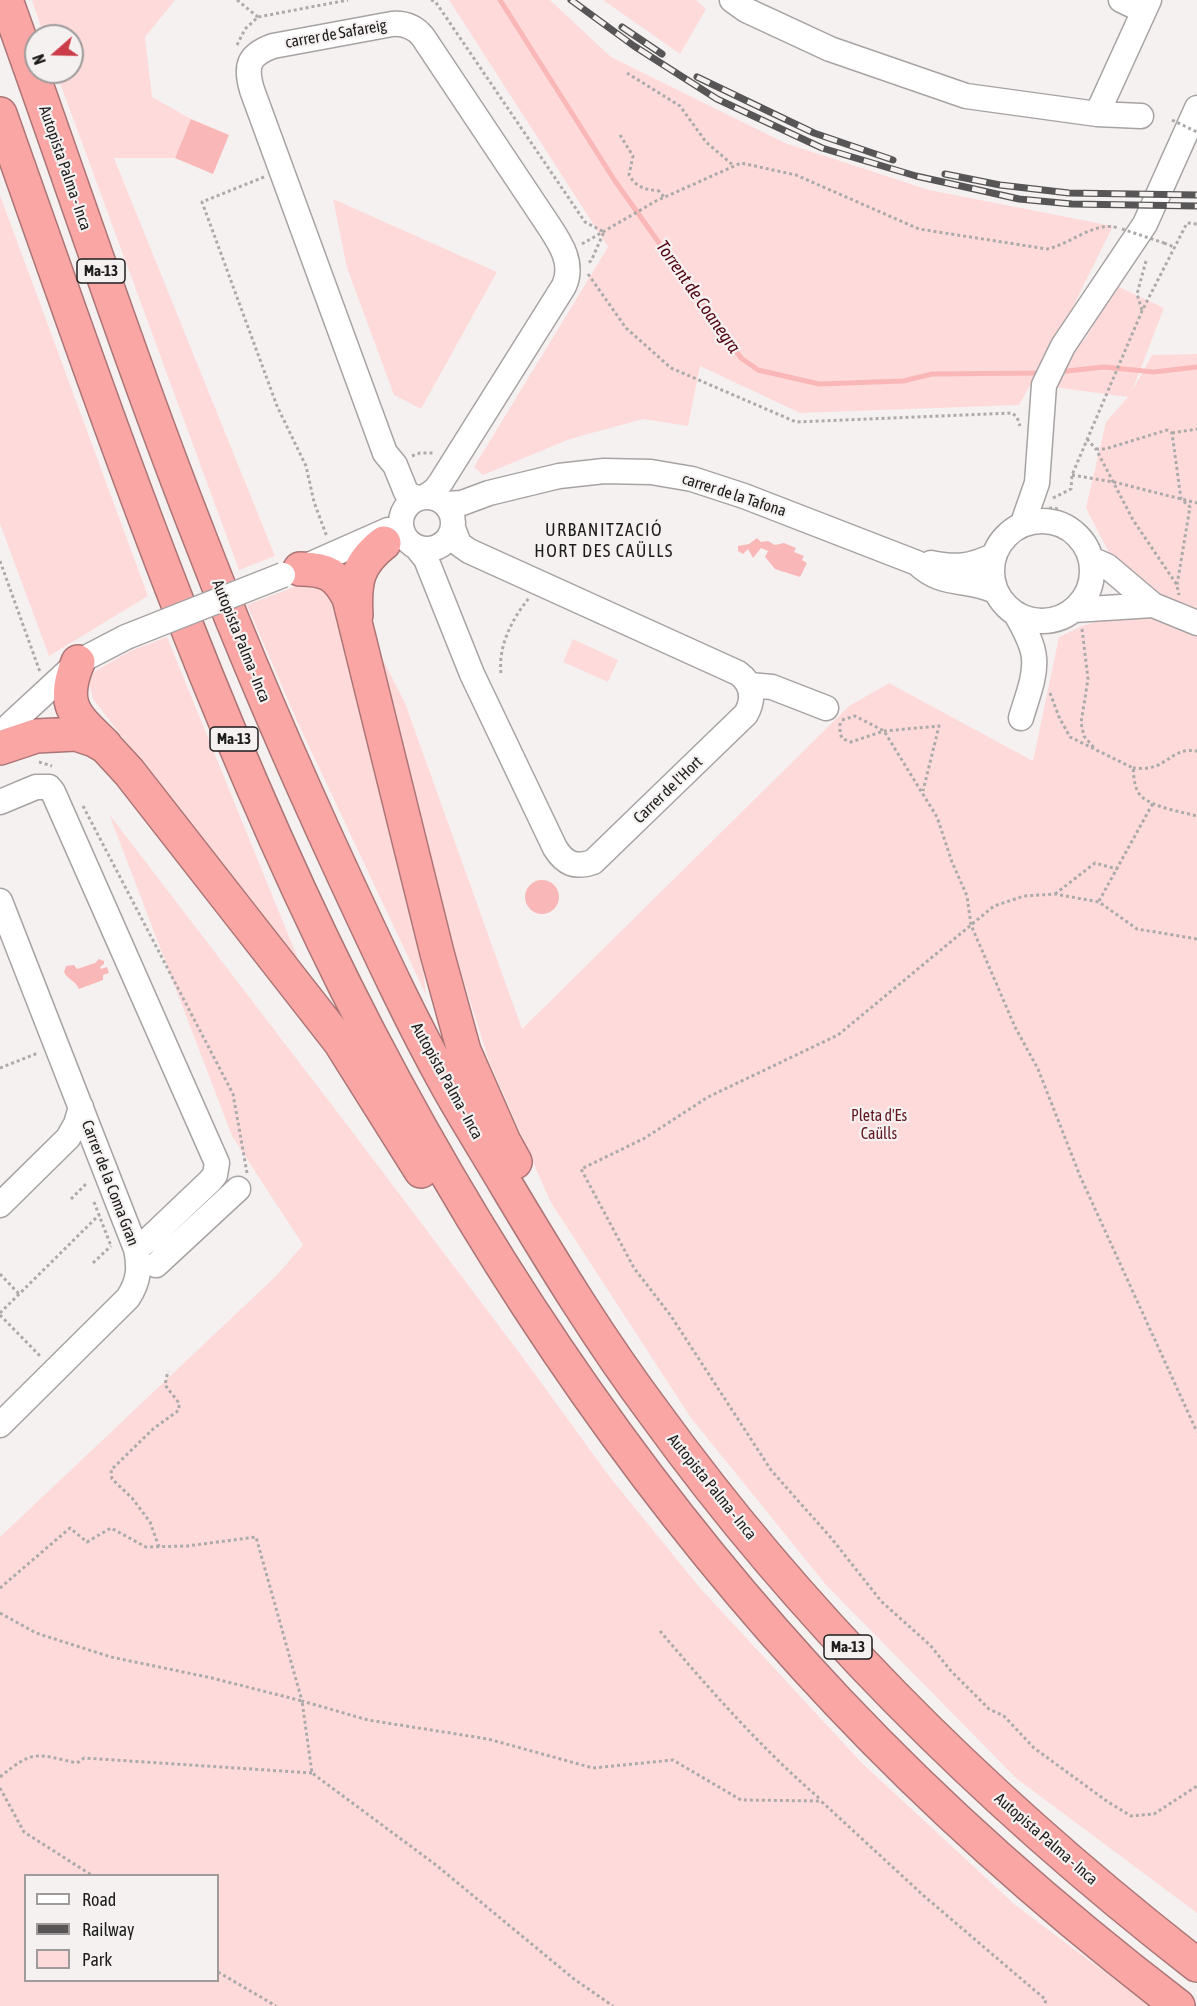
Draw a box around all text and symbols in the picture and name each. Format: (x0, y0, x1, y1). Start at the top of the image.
street label: carrer de Safareig (284, 16, 388, 52)
north arrow (24, 24, 84, 84)
text: N (29, 52, 49, 67)
street label: Autopista Palma - Inca (35, 103, 95, 233)
water label: Torrent de Coanegra (651, 237, 745, 357)
road number: Ma-13 (77, 259, 125, 283)
street label: carrer de la Tafona (680, 469, 788, 521)
district label: URBANITZACIÓ HORT DES CAÜLLS (534, 519, 674, 562)
street label: Autopista Palma - Inca (208, 577, 274, 705)
road number: Ma-13 (210, 727, 258, 751)
street label: Carrer de l'Hort (630, 752, 706, 828)
street label: Autopista Palma - Inca (407, 1019, 487, 1143)
park label: Pleta d'Es Caülls (851, 1106, 907, 1144)
street label: Carrer de la Coma Gran (77, 1117, 143, 1249)
street label: Autopista Palma - Inca (663, 1430, 761, 1544)
road number: Ma-13 (824, 1635, 872, 1659)
street label: Autopista Palma - Inca (990, 1789, 1102, 1889)
legend (24, 1874, 219, 1982)
text: Road (82, 1889, 116, 1910)
text: Railway (82, 1919, 134, 1940)
text: Park (82, 1949, 112, 1970)

